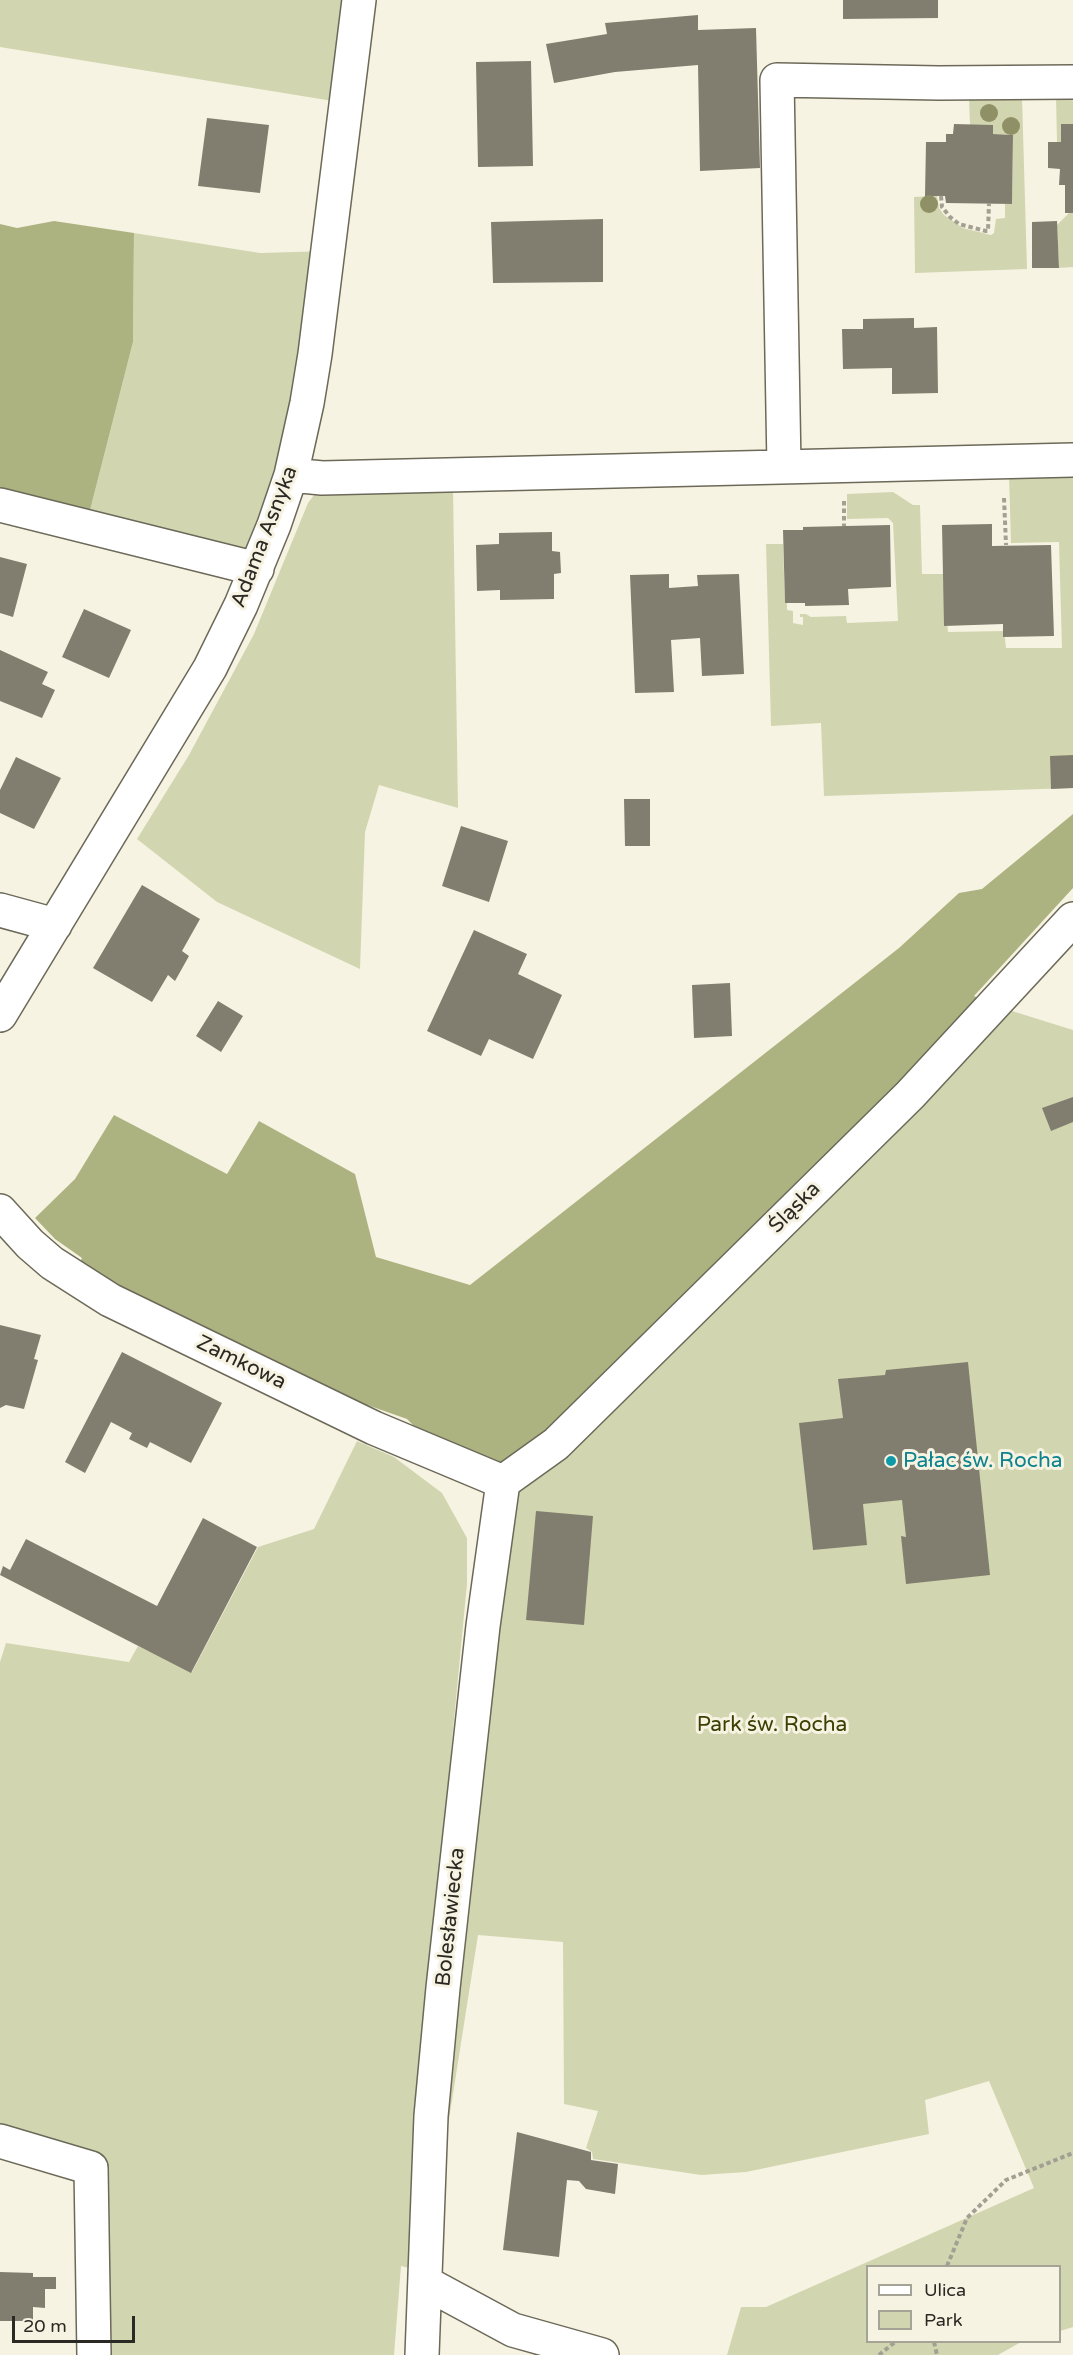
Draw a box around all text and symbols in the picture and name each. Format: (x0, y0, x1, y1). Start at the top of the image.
street label: Adama Asnyka (226, 463, 304, 611)
street label: Śląska (764, 1177, 826, 1239)
street label: Zamkowa (192, 1330, 290, 1396)
place label: Pałac św. Rocha (903, 1448, 1062, 1474)
marker: Pałac św. Rocha (884, 1454, 898, 1468)
park label: Park św. Rocha (697, 1712, 847, 1738)
street label: Bolesławiecka (431, 1846, 471, 1988)
legend (866, 2265, 1061, 2343)
text: Ulica (924, 2279, 966, 2301)
scale bar (15, 2304, 138, 2342)
text: Park (924, 2309, 962, 2331)
text: 20 m (23, 2315, 67, 2337)

